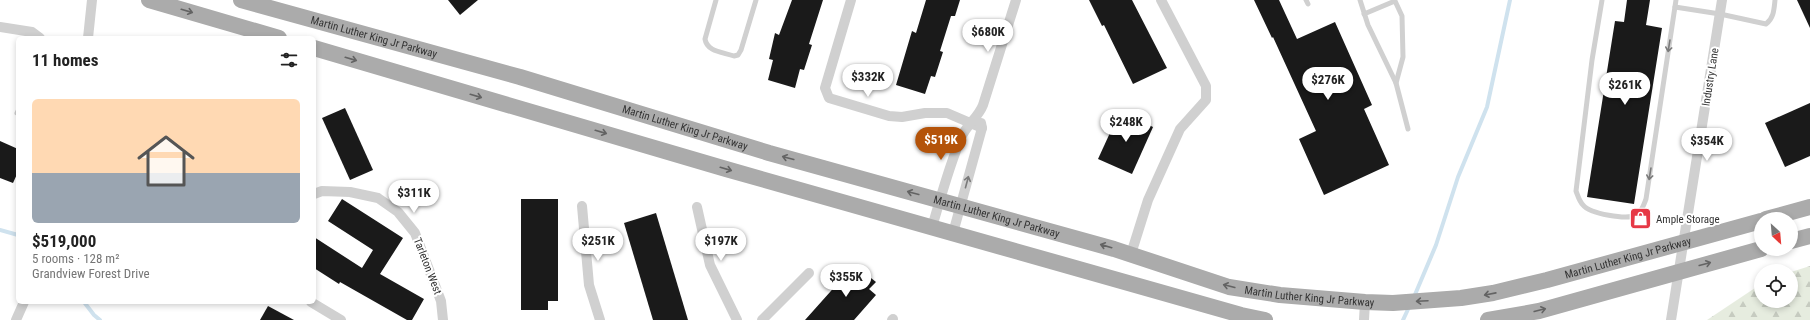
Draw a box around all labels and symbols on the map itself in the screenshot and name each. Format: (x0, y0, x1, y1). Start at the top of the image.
one-way arrow (180, 8, 193, 15)
street label: Martin Luther King Jr Parkway (309, 14, 439, 61)
pin: $680K (960, 19, 1016, 53)
one-way arrow (1665, 39, 1673, 52)
street label: Industry Lane (1699, 47, 1722, 107)
one-way arrow (345, 56, 358, 63)
pin: $332K (840, 64, 896, 98)
pin: $276K (1300, 67, 1356, 101)
pin: $261K (1597, 72, 1653, 106)
one-way arrow (469, 93, 482, 100)
street label: Martin Luther King Jr Parkway (621, 103, 750, 153)
pin: $248K (1098, 109, 1154, 143)
pin: $519K (913, 127, 969, 161)
pin: $354K (1679, 128, 1735, 162)
one-way arrow (594, 129, 607, 136)
one-way arrow (781, 154, 794, 161)
one-way arrow (719, 166, 732, 173)
one-way arrow (1646, 168, 1654, 181)
one-way arrow (964, 175, 971, 188)
pin: $311K (386, 180, 442, 214)
one-way arrow (907, 188, 920, 196)
street label: Martin Luther King Jr Parkway (932, 193, 1061, 241)
shop icon: Ample Storage (1628, 206, 1654, 232)
north arrow (1754, 212, 1798, 256)
place label: Ample Storage (1656, 213, 1720, 226)
pin: $251K (570, 228, 626, 262)
pin: $197K (693, 228, 749, 262)
street label: Martin Luther King Jr Parkway (1563, 234, 1693, 282)
street label: Tarleton West (411, 236, 444, 296)
one-way arrow (1099, 242, 1112, 250)
one-way arrow (1699, 260, 1712, 267)
pin: $355K (818, 264, 874, 298)
one-way arrow (1223, 282, 1236, 289)
street label: Martin Luther King Jr Parkway (1243, 284, 1375, 309)
one-way arrow (1484, 290, 1497, 298)
one-way arrow (1416, 298, 1429, 305)
one-way arrow (1533, 306, 1546, 313)

